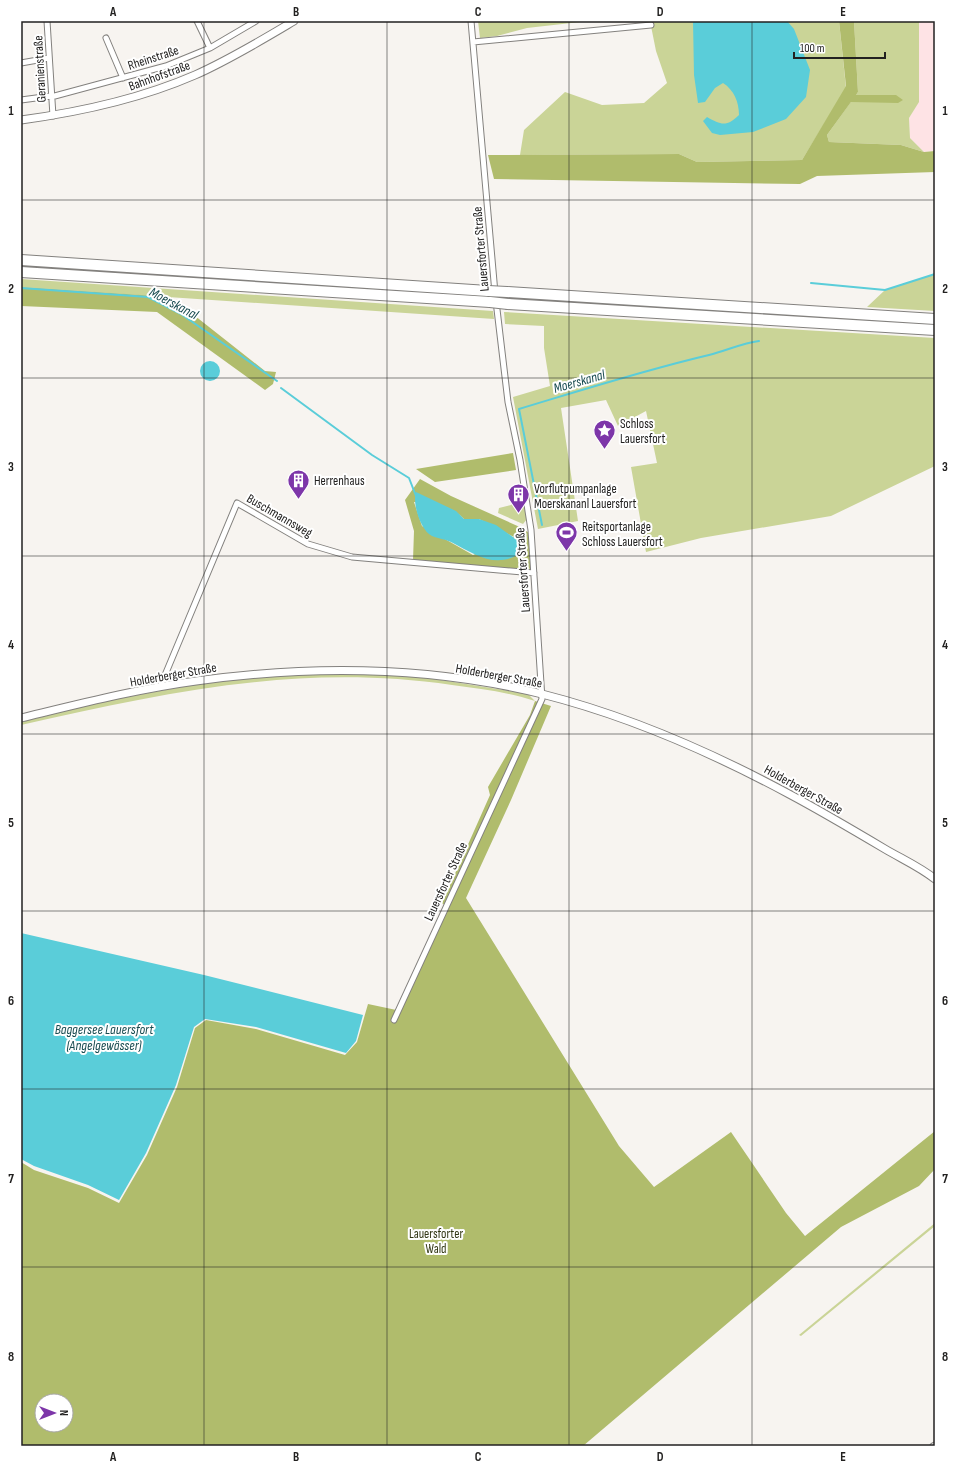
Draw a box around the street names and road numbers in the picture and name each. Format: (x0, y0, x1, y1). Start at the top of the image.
street label: Geranienstraße (30, 35, 50, 103)
street label: Rheinstraße (126, 42, 181, 74)
street label: Bahnhofstraße (126, 57, 192, 94)
street label: Lauersforter Straße (469, 206, 493, 292)
street label: Buschmannsweg (244, 491, 315, 541)
street label: Lauersforter Straße (512, 527, 534, 613)
street label: Holderberger Straße (129, 659, 218, 690)
street label: Holderberger Straße (454, 660, 543, 691)
street label: Holderberger Straße (761, 762, 846, 818)
street label: Lauersforter Straße (421, 839, 471, 923)

